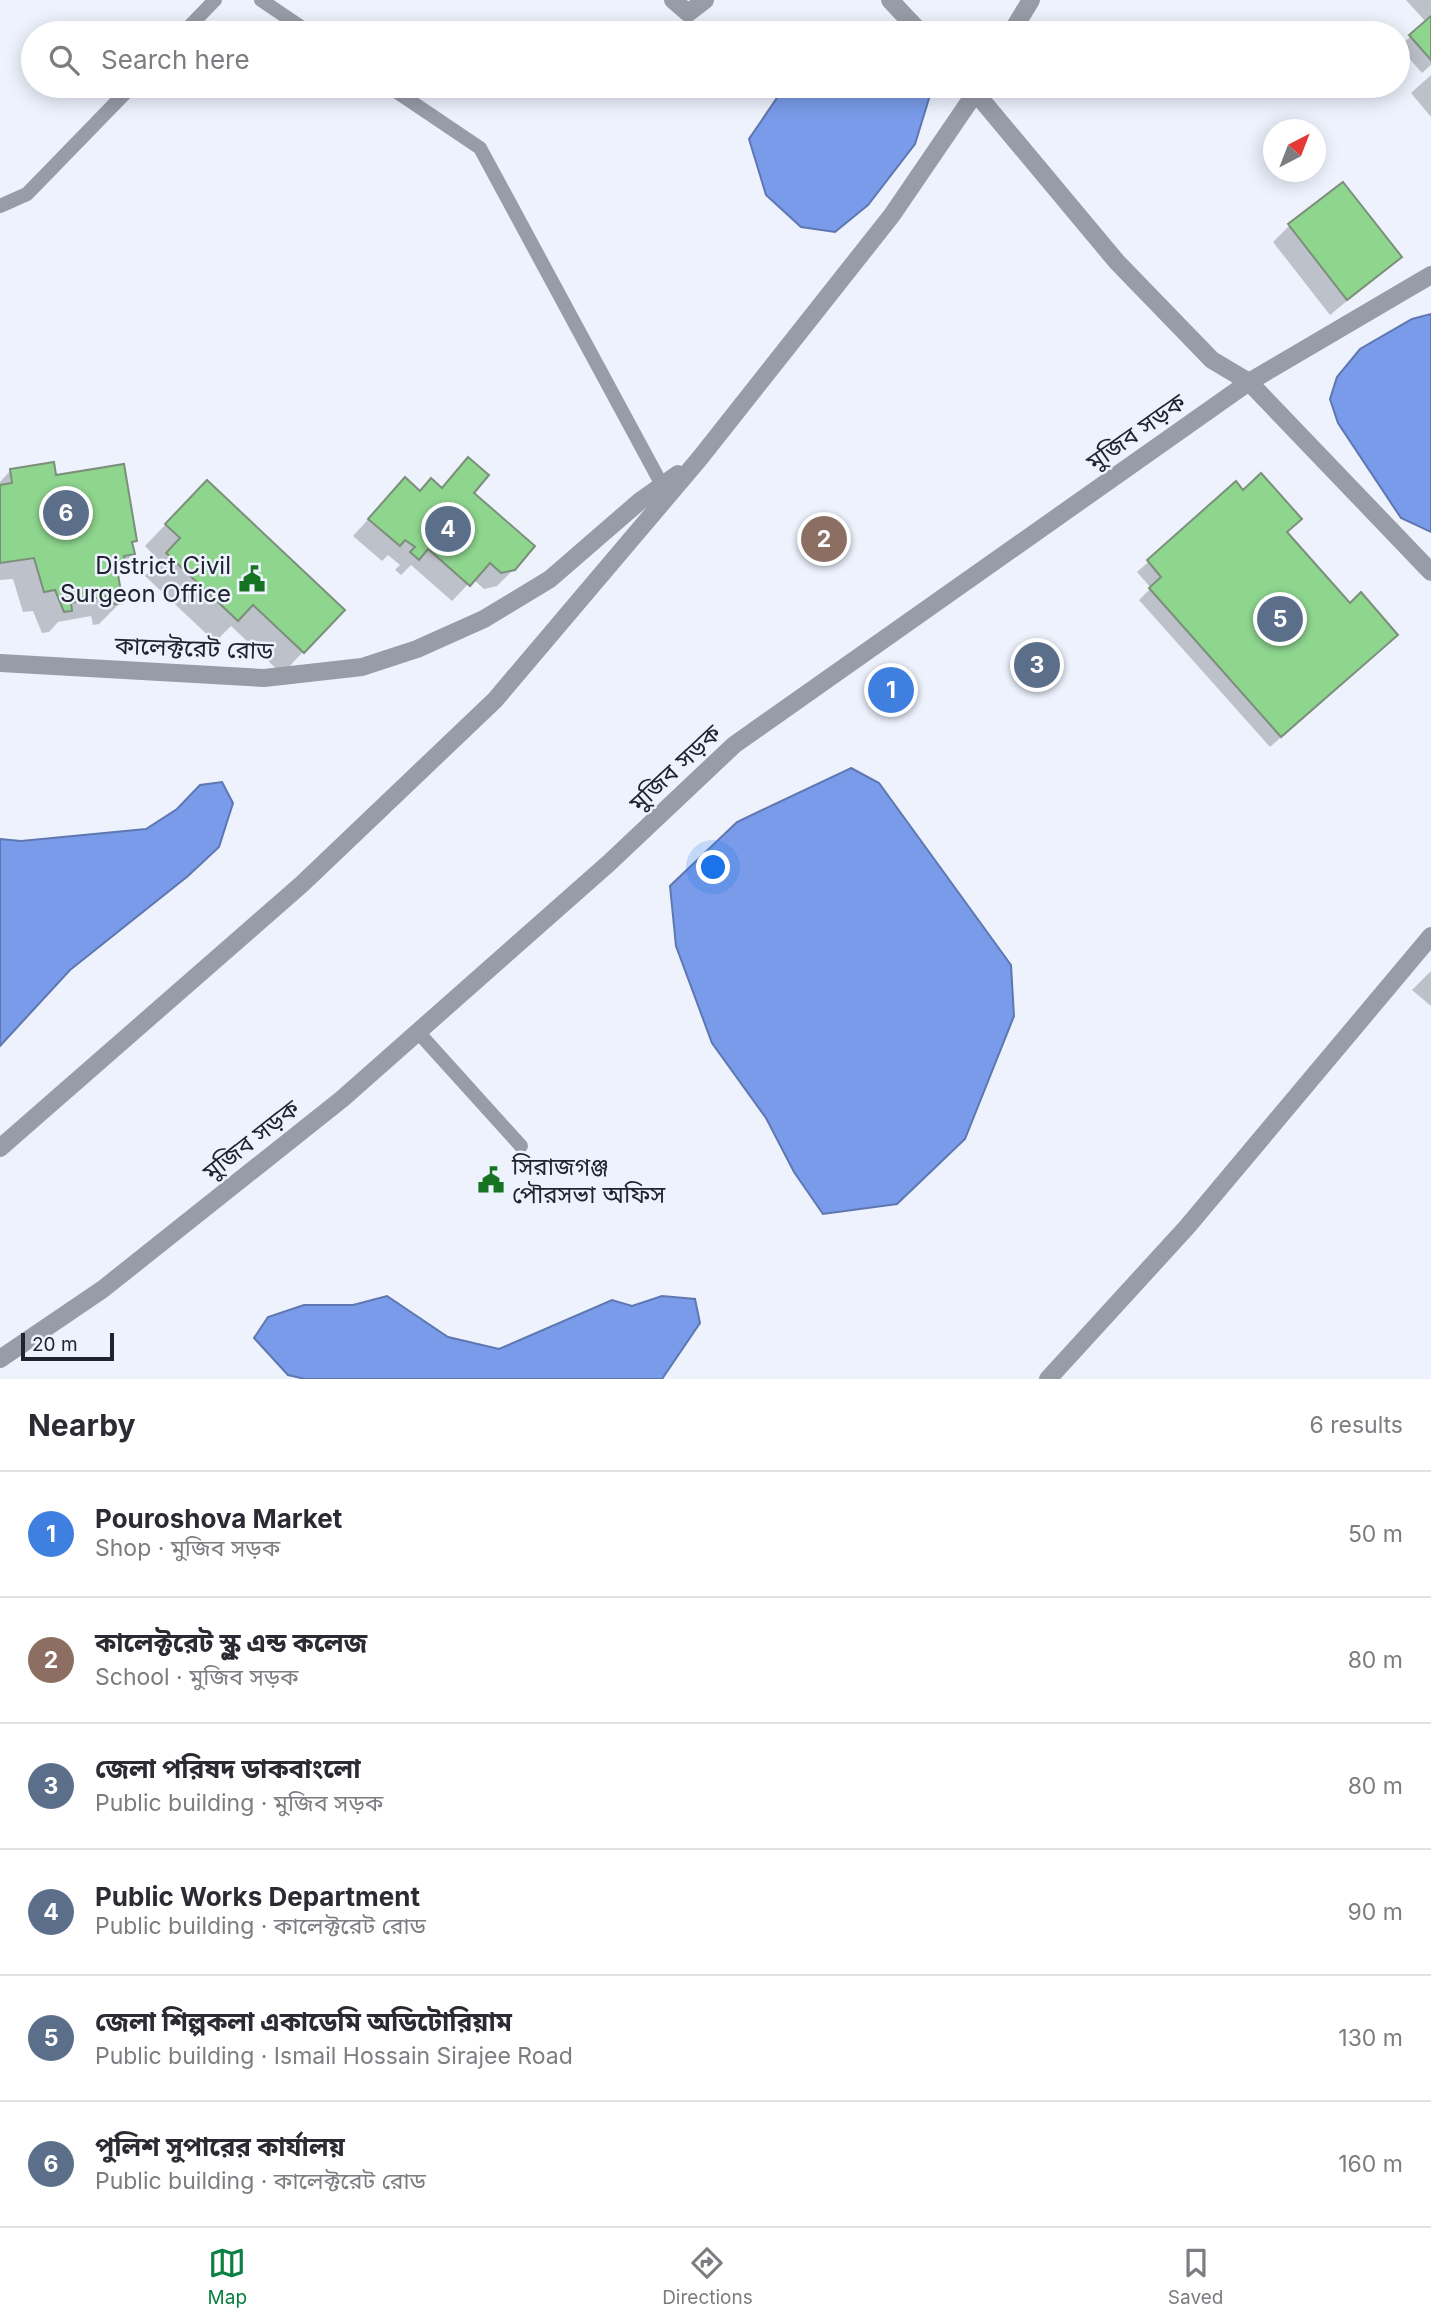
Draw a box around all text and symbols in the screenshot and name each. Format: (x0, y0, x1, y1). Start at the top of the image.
search box (21, 21, 1410, 98)
icon: search (45, 41, 83, 79)
text: Search here (101, 44, 250, 75)
north arrow (1263, 119, 1326, 182)
street label: মুজিব সড়ক (1080, 387, 1192, 477)
pin: 6 (43, 487, 89, 539)
pin: 4 (425, 503, 471, 555)
pin: 2 (801, 513, 847, 565)
place label: District Civil Surgeon Office (60, 551, 231, 608)
public building icon: District Civil Surgeon Office (237, 564, 267, 594)
pin: 5 (1257, 593, 1303, 645)
street label: কালেক্টরেট রোড (113, 631, 275, 665)
pin: 3 (1014, 639, 1060, 691)
pin: 1 (868, 664, 914, 716)
street label: মুজিব সড়ক (623, 718, 727, 818)
your location (696, 850, 730, 884)
street label: মুজিব সড়ক (196, 1093, 305, 1187)
place label: সিরাজগঞ্জ পৌরসভা অফিস (511, 1152, 666, 1209)
public building icon: সিরাজগঞ্জ পৌরসভা অফিস (476, 1165, 506, 1195)
scale bar (21, 1330, 114, 1362)
text: 20 m (32, 1333, 78, 1356)
text: Nearby (28, 1407, 136, 1443)
text: 6 results (1309, 1411, 1403, 1439)
text: Pouroshova Market (95, 1503, 342, 1534)
text: 1 (46, 1520, 56, 1548)
text: 50 m (1348, 1520, 1403, 1548)
text: Shop · মুজিব সড়ক (95, 1534, 280, 1562)
text: কালেক্টরেট স্কুল এন্ড কলেজ (95, 1627, 367, 1658)
text: 2 (44, 1646, 58, 1674)
text: 80 m (1348, 1646, 1403, 1674)
text: School · মুজিব সড়ক (95, 1663, 299, 1691)
text: জেলা পরিষদ ডাকবাংলো (95, 1753, 361, 1784)
text: 3 (44, 1772, 58, 1800)
text: 80 m (1348, 1772, 1403, 1800)
text: Public building · মুজিব সড়ক (95, 1789, 383, 1817)
text: Public Works Department (95, 1881, 420, 1912)
text: 4 (43, 1898, 59, 1926)
text: 90 m (1348, 1898, 1403, 1926)
text: Public building · কালেক্টরেট রোড (95, 1912, 426, 1940)
text: জেলা শিল্পকলা একাডেমি অডিটোরিয়াম (95, 2006, 512, 2037)
text: 5 (44, 2024, 58, 2052)
text: 130 m (1338, 2024, 1403, 2052)
text: Public building · Ismail Hossain Sirajee Road (95, 2042, 573, 2070)
text: পুলিশ সুপারের কার্যালয় (95, 2131, 345, 2162)
text: 6 (44, 2150, 58, 2178)
text: 160 m (1338, 2150, 1403, 2178)
text: Public building · কালেক্টরেট রোড (95, 2167, 426, 2195)
tab: Map (208, 2244, 247, 2309)
tab: Directions (662, 2244, 753, 2309)
tab: Saved (1168, 2244, 1223, 2309)

